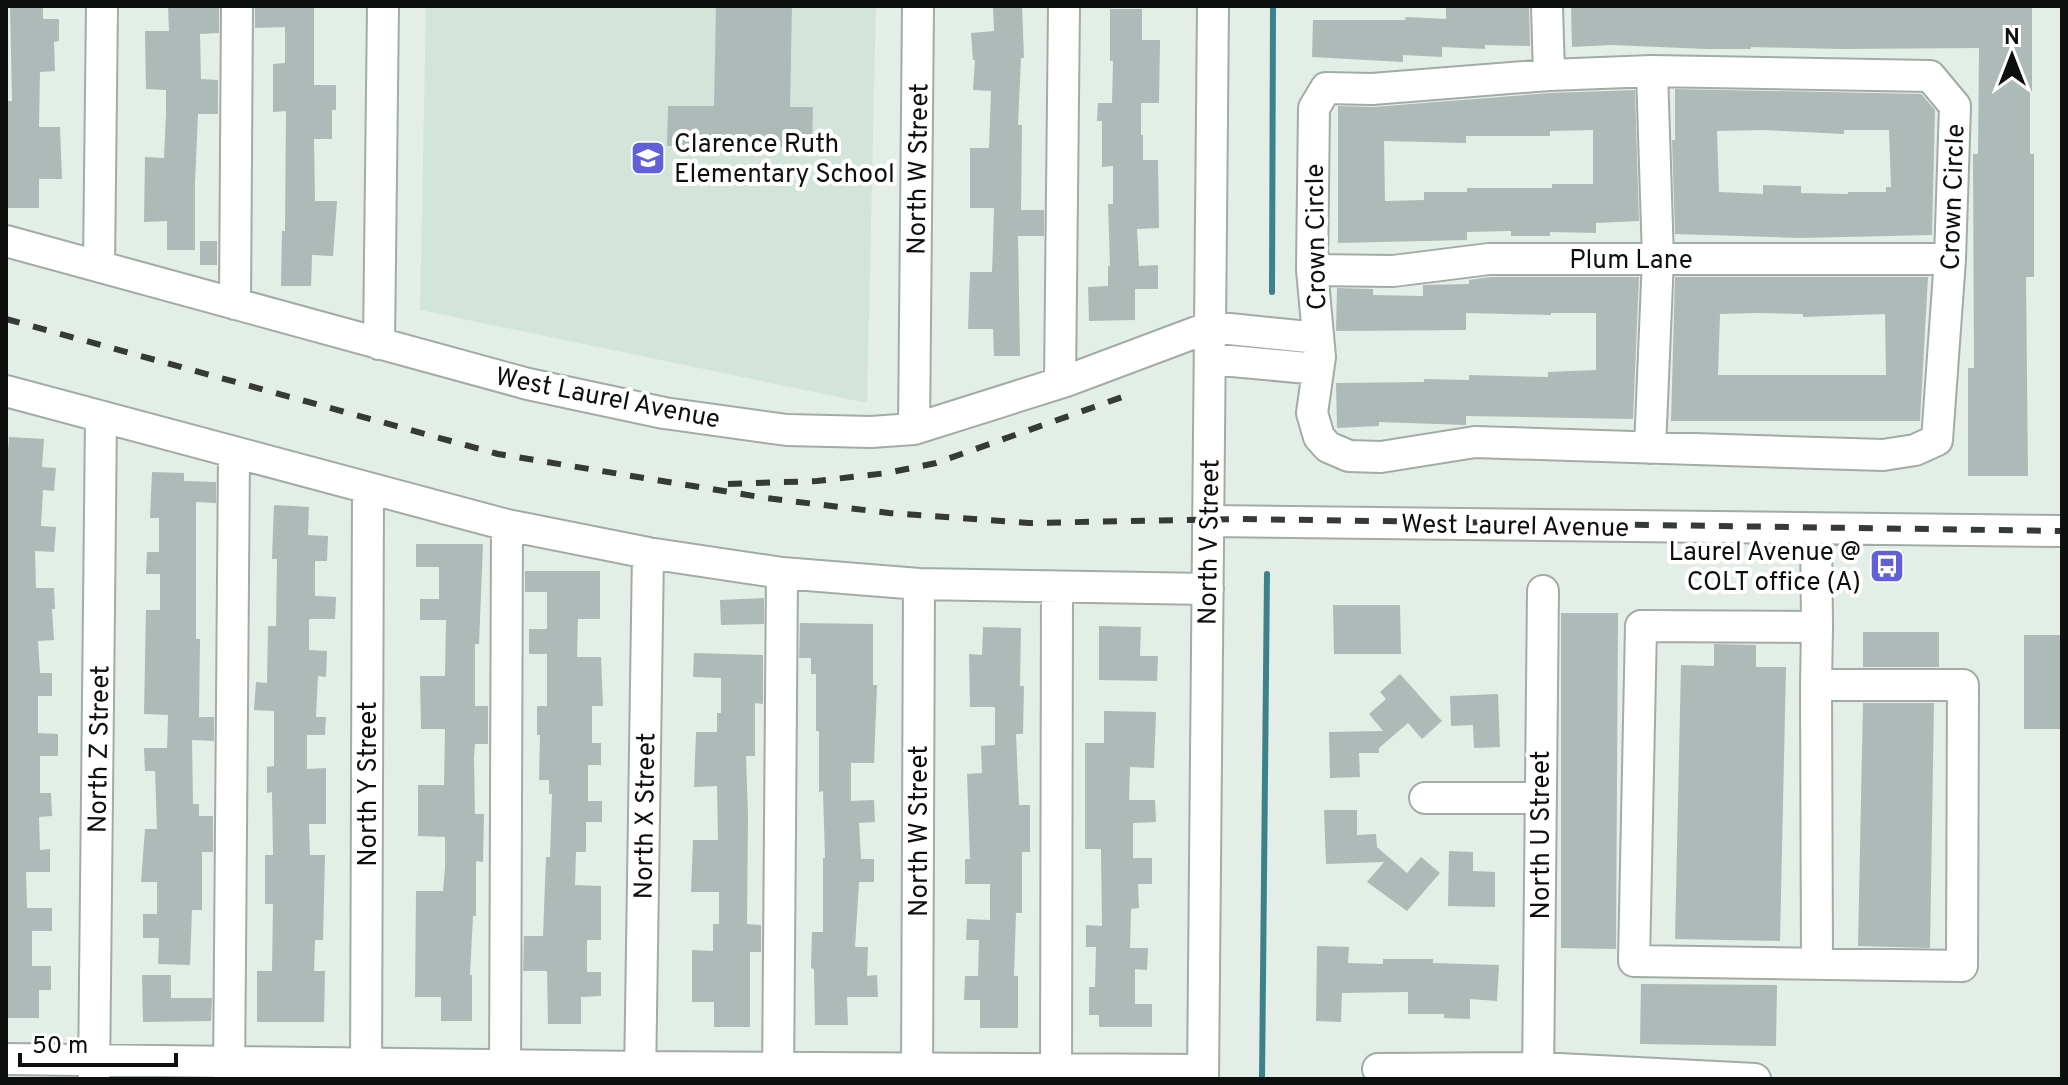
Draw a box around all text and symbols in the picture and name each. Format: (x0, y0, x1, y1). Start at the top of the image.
north arrow (1972, 16, 2052, 96)
text: N (2004, 25, 2020, 52)
street label: North W Street (902, 83, 937, 255)
street label: Crown Circle (1935, 123, 1974, 271)
place label: Clarence Ruth Elementary School (674, 129, 895, 192)
school or university icon: Clarence Ruth Elementary School (629, 139, 667, 177)
street label: Crown Circle (1300, 163, 1335, 311)
street label: Plum Lane (1569, 245, 1693, 278)
street label: West Laurel Avenue (492, 361, 723, 437)
street label: North V Street (1193, 459, 1228, 625)
street label: West Laurel Avenue (1401, 509, 1629, 546)
place label: Laurel Avenue @ COLT office (A) (1669, 537, 1861, 600)
bus stop icon: Laurel Avenue @ COLT office (A) (1868, 547, 1906, 585)
street label: North Z Street (83, 665, 118, 833)
street label: North Y Street (353, 701, 386, 867)
street label: North X Street (629, 732, 664, 900)
street label: North W Street (904, 745, 937, 917)
street label: North U Street (1526, 750, 1559, 920)
scale bar (20, 1017, 176, 1067)
text: 50 m (32, 1032, 88, 1062)

